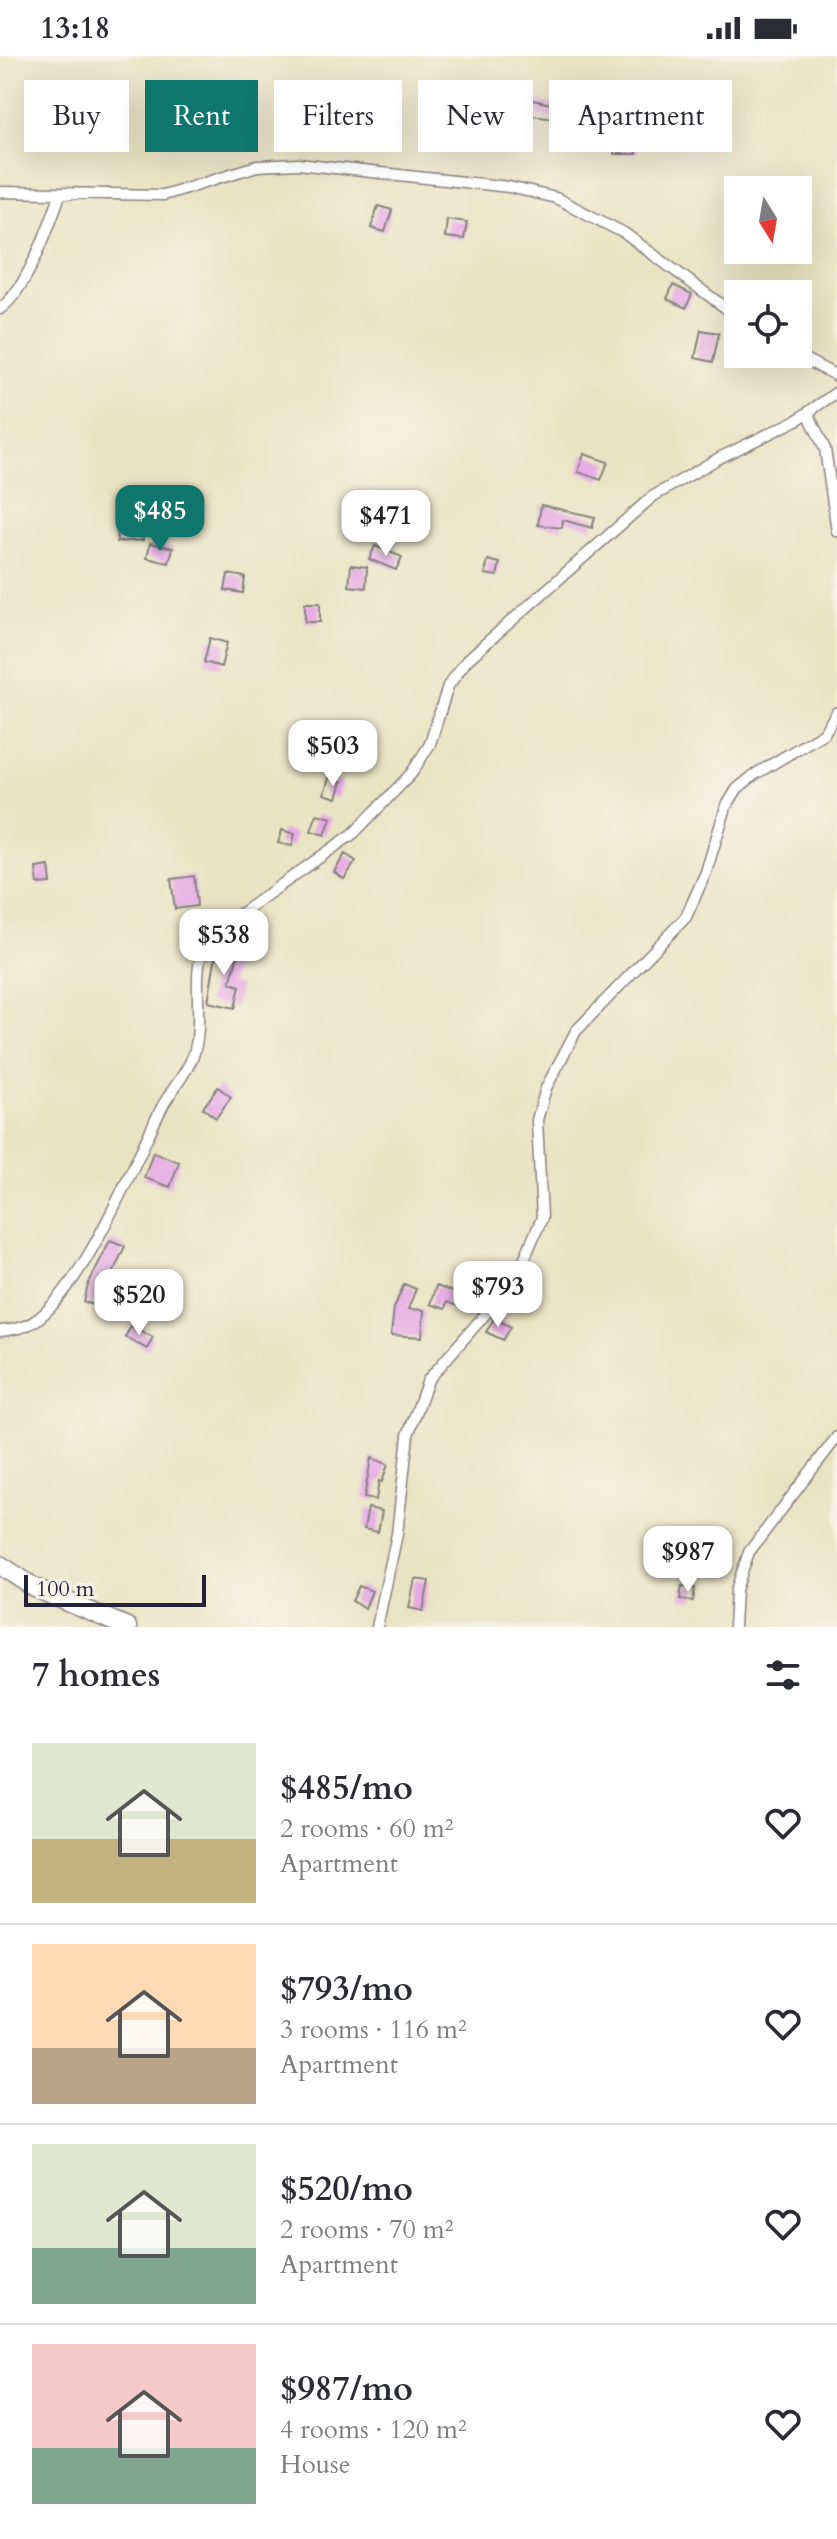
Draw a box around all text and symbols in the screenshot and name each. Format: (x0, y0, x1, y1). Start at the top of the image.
text: 13:18 (40, 8, 110, 49)
chip: Buy (24, 80, 129, 152)
chip: Rent (145, 80, 258, 152)
chip: Filters (274, 80, 402, 152)
chip: New (418, 80, 533, 152)
chip: Apartment (549, 80, 732, 152)
north arrow (724, 176, 812, 264)
map controls (724, 176, 812, 368)
button: locate (724, 280, 812, 368)
pin: $485 (113, 485, 207, 553)
pin: $471 (339, 490, 433, 558)
text: $485 (133, 493, 187, 528)
text: $471 (359, 498, 413, 533)
pin: $503 (286, 720, 380, 788)
text: $503 (306, 728, 360, 763)
pin: $538 (177, 909, 271, 977)
text: $538 (197, 917, 251, 952)
pin: $793 (451, 1261, 545, 1329)
pin: $520 (92, 1269, 186, 1337)
text: $793 (471, 1269, 525, 1304)
text: $520 (112, 1277, 166, 1312)
pin: $987 (641, 1526, 735, 1594)
text: $987 (661, 1534, 715, 1569)
scale bar (24, 1571, 206, 1607)
text: 100 m (36, 1574, 94, 1604)
text: 7 homes (32, 1652, 160, 1698)
icon: filters (761, 1653, 805, 1697)
text: $485/mo (280, 1765, 413, 1811)
icon: home (96, 1775, 192, 1871)
icon: heart (761, 1801, 805, 1845)
text: 2 rooms · 60 m² (280, 1811, 453, 1846)
text: Apartment (280, 1846, 398, 1881)
text: $793/mo (280, 1966, 413, 2012)
icon: home (96, 1976, 192, 2072)
icon: heart (761, 2002, 805, 2046)
text: 3 rooms · 116 m² (280, 2012, 467, 2047)
text: Apartment (280, 2047, 398, 2082)
text: $520/mo (280, 2166, 413, 2212)
icon: home (96, 2176, 192, 2272)
icon: heart (761, 2202, 805, 2246)
text: 2 rooms · 70 m² (280, 2212, 453, 2247)
text: Apartment (280, 2247, 398, 2282)
text: $987/mo (280, 2366, 413, 2412)
icon: home (96, 2376, 192, 2472)
icon: heart (761, 2402, 805, 2446)
text: 4 rooms · 120 m² (280, 2412, 467, 2447)
text: House (280, 2447, 351, 2482)

